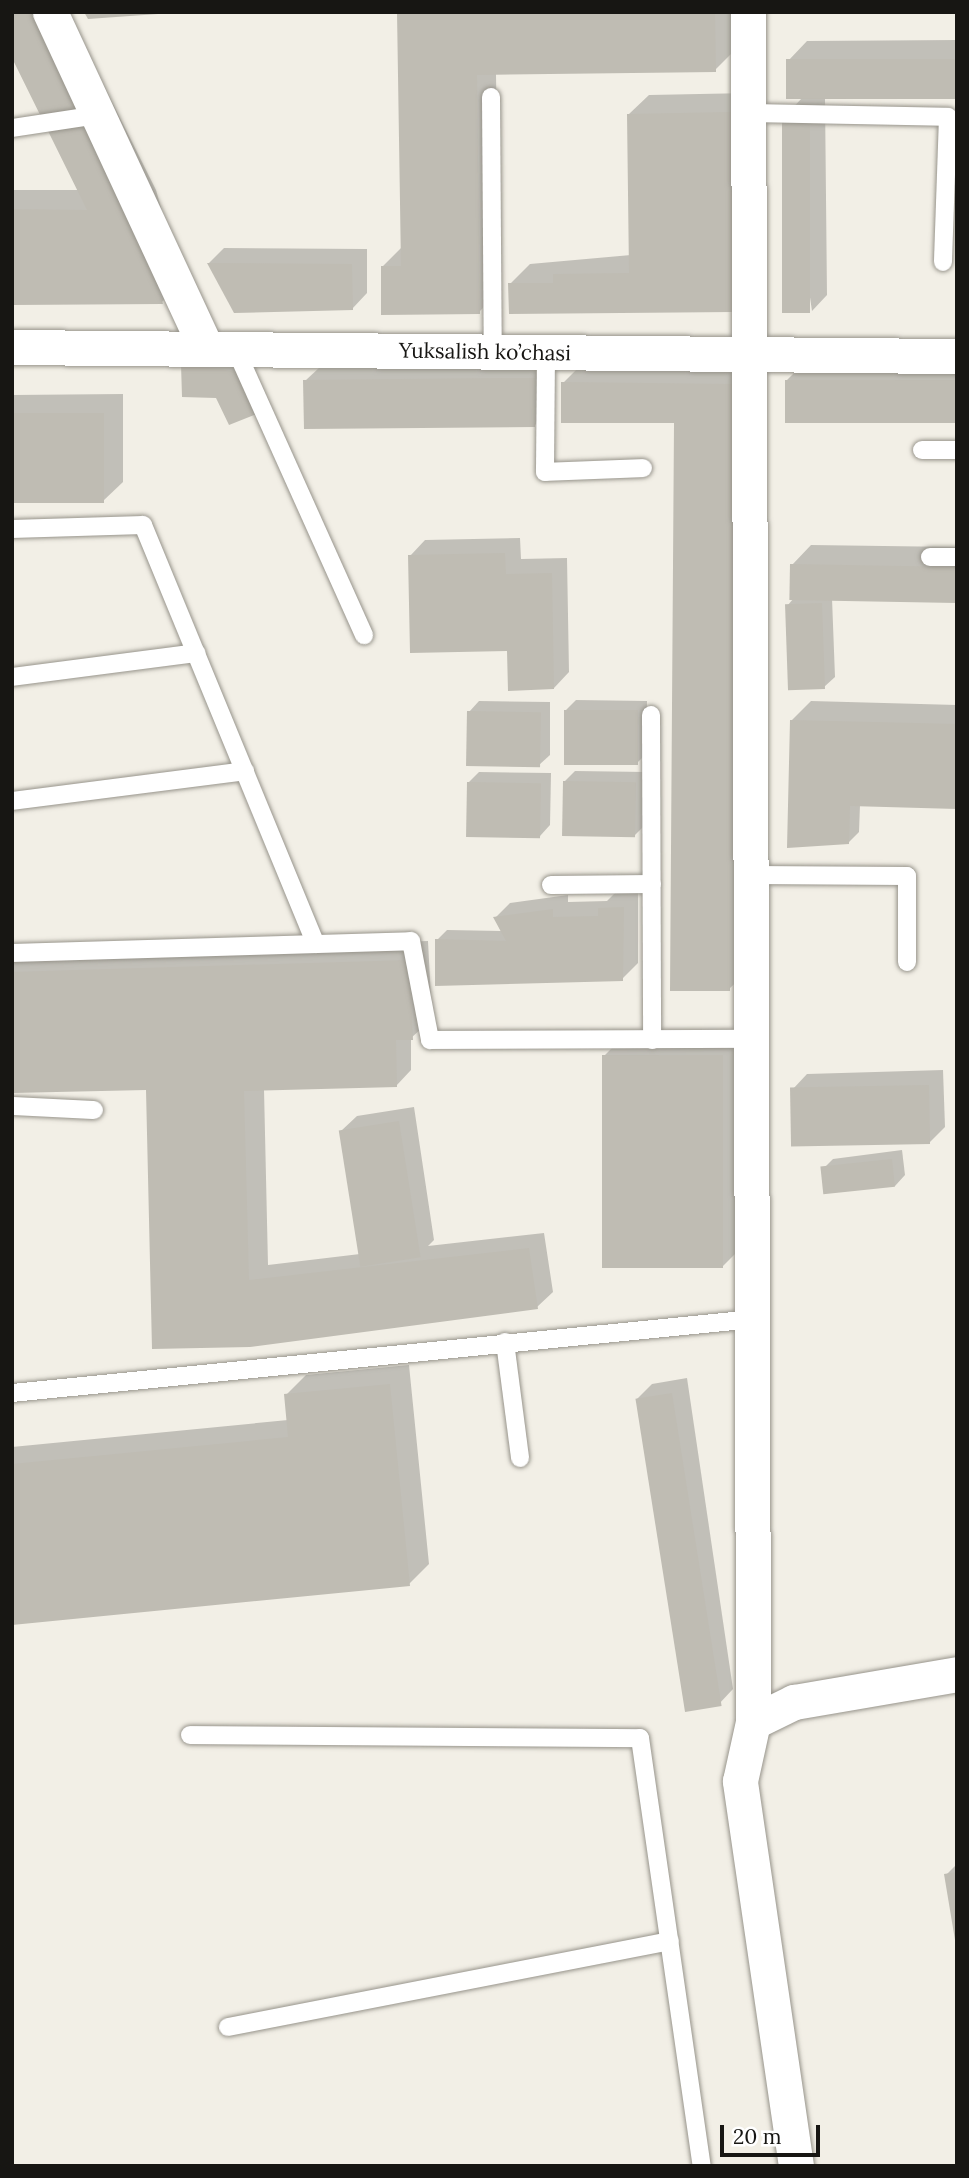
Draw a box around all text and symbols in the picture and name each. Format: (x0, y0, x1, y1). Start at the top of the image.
street label: Yuksalish ko’chasi (399, 338, 571, 366)
scale bar (724, 2112, 824, 2156)
text: 20 m (733, 2123, 782, 2150)

